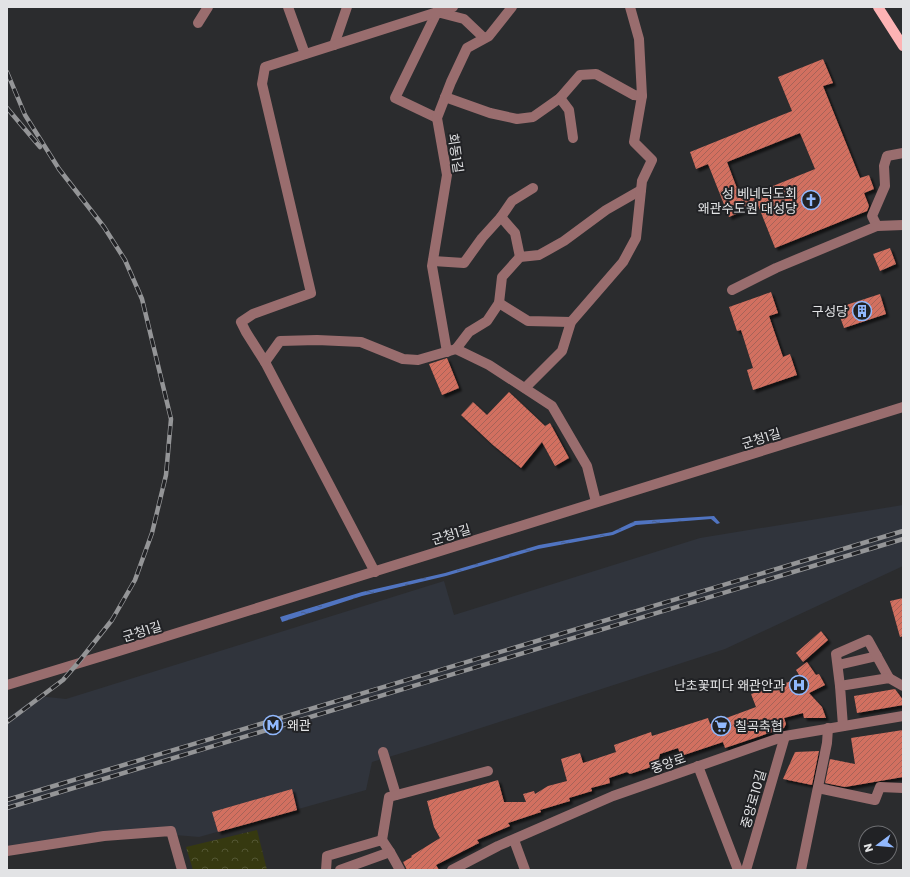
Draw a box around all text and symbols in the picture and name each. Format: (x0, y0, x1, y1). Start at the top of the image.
street label: 회동1길 (443, 132, 468, 174)
place label: 성 베네딕도회 왜관수도원 대성당 (698, 184, 797, 218)
church icon: 성 베네딕도회 왜관수도원 대성당 (800, 189, 822, 211)
building icon: 구성당 (851, 300, 873, 322)
place label: 구성당 (812, 302, 848, 321)
street label: 군청1길 (739, 424, 783, 453)
street label: 군청1길 (429, 520, 473, 549)
street label: 군청1길 (120, 617, 164, 646)
hospital icon: 난초꽃피다 왜관안과 (788, 674, 810, 696)
place label: 난초꽃피다 왜관안과 (674, 676, 785, 695)
metro station icon: 왜관 (262, 714, 284, 736)
supermarket icon: 칠곡축협 (710, 715, 732, 737)
place label: 왜관 (287, 716, 311, 735)
place label: 칠곡축협 (735, 717, 783, 736)
street label: 중앙로 (648, 749, 688, 778)
street label: 중앙로10길 (736, 768, 771, 831)
north arrow (858, 825, 898, 865)
text: N (860, 842, 877, 854)

